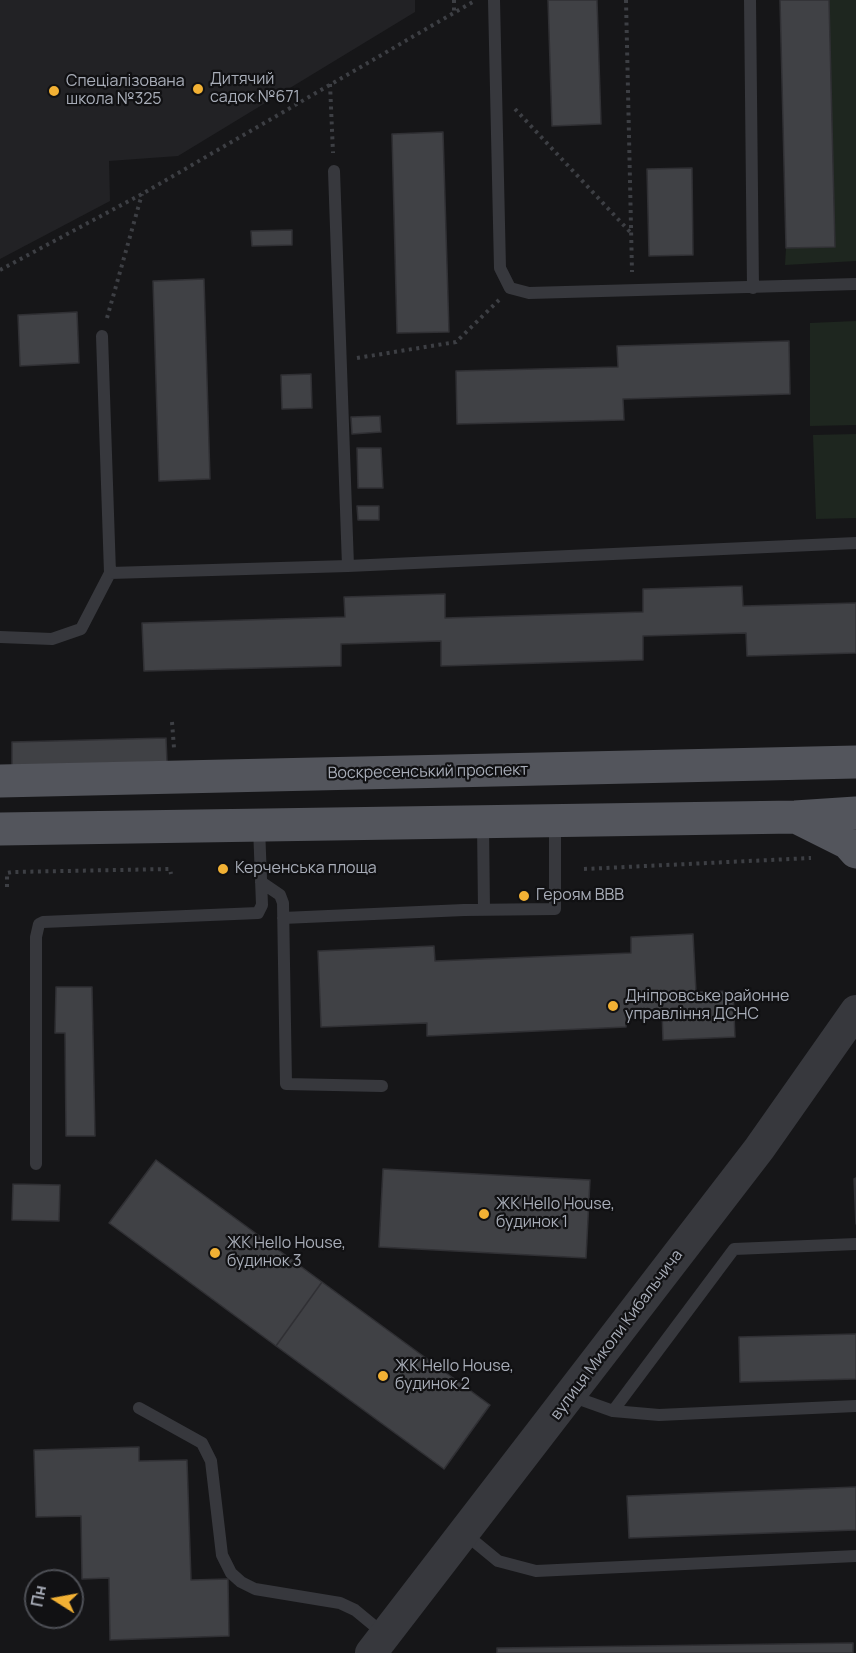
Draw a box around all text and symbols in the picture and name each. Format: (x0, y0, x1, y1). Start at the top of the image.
place label: Дитячий садок №671 (210, 70, 300, 108)
place label: Спеціалізована школа №325 (66, 72, 185, 110)
marker: Дитячий садок №671 (191, 82, 205, 96)
marker: Спеціалізована школа №325 (47, 84, 61, 98)
street label: Воскресенський проспект (327, 761, 529, 783)
place label: Керченська площа (235, 859, 377, 879)
marker: Керченська площа (216, 862, 230, 876)
place label: Героям ВВВ (536, 886, 624, 906)
marker: Героям ВВВ (517, 889, 531, 903)
place label: Дніпровське районне управління ДСНС (625, 987, 789, 1025)
marker: Дніпровське районне управління ДСНС (606, 999, 620, 1013)
place label: ЖК Hello House, будинок 1 (496, 1195, 615, 1233)
marker: ЖК Hello House, будинок 1 (477, 1207, 491, 1221)
place label: ЖК Hello House, будинок 3 (227, 1234, 346, 1272)
marker: ЖК Hello House, будинок 3 (208, 1246, 222, 1260)
street label: вулиця Миколи Кибальчича (547, 1246, 687, 1424)
place label: ЖК Hello House, будинок 2 (395, 1357, 514, 1395)
marker: ЖК Hello House, будинок 2 (376, 1369, 390, 1383)
north arrow (24, 1569, 84, 1629)
text: Пн (25, 1583, 51, 1609)

